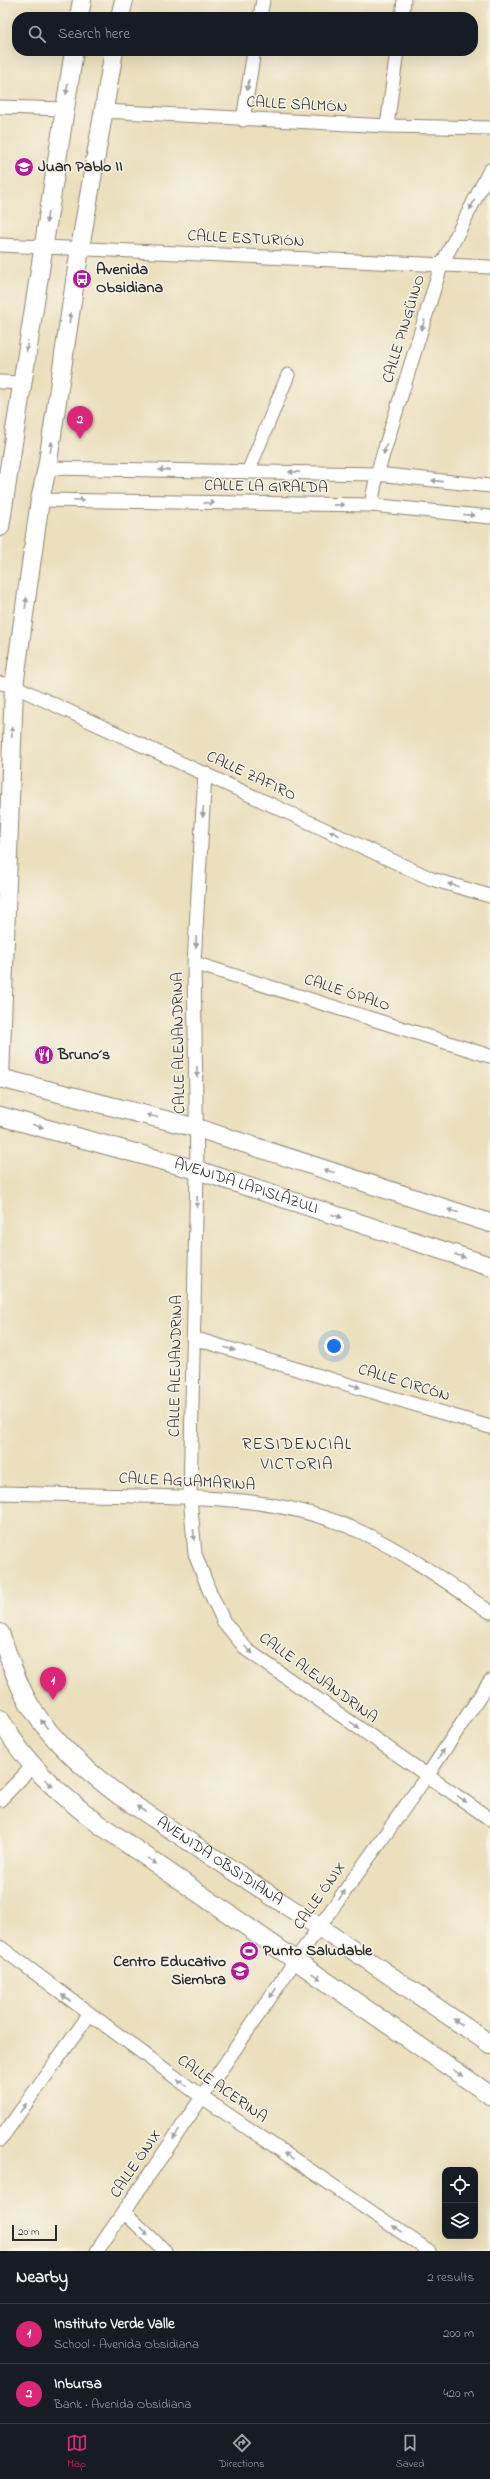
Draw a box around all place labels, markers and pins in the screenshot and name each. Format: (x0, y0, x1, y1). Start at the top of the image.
place label: Juan Pablo II (38, 155, 123, 179)
school or university icon: Juan Pablo II (13, 156, 35, 178)
place label: Avenida Obsidiana (96, 258, 163, 300)
bus stop icon: Avenida Obsidiana (71, 268, 93, 290)
pin: 2 (67, 406, 93, 439)
place label: Bruno´s (57, 1043, 110, 1067)
restaurant icon: Bruno´s (33, 1044, 55, 1066)
pin: 1 (40, 1667, 66, 1700)
place label: Punto Saludable (263, 1939, 373, 1963)
sports icon: Punto Saludable (238, 1940, 260, 1962)
place label: Centro Educativo Siembra (113, 1950, 226, 1992)
school or university icon: Centro Educativo Siembra (229, 1960, 251, 1982)

